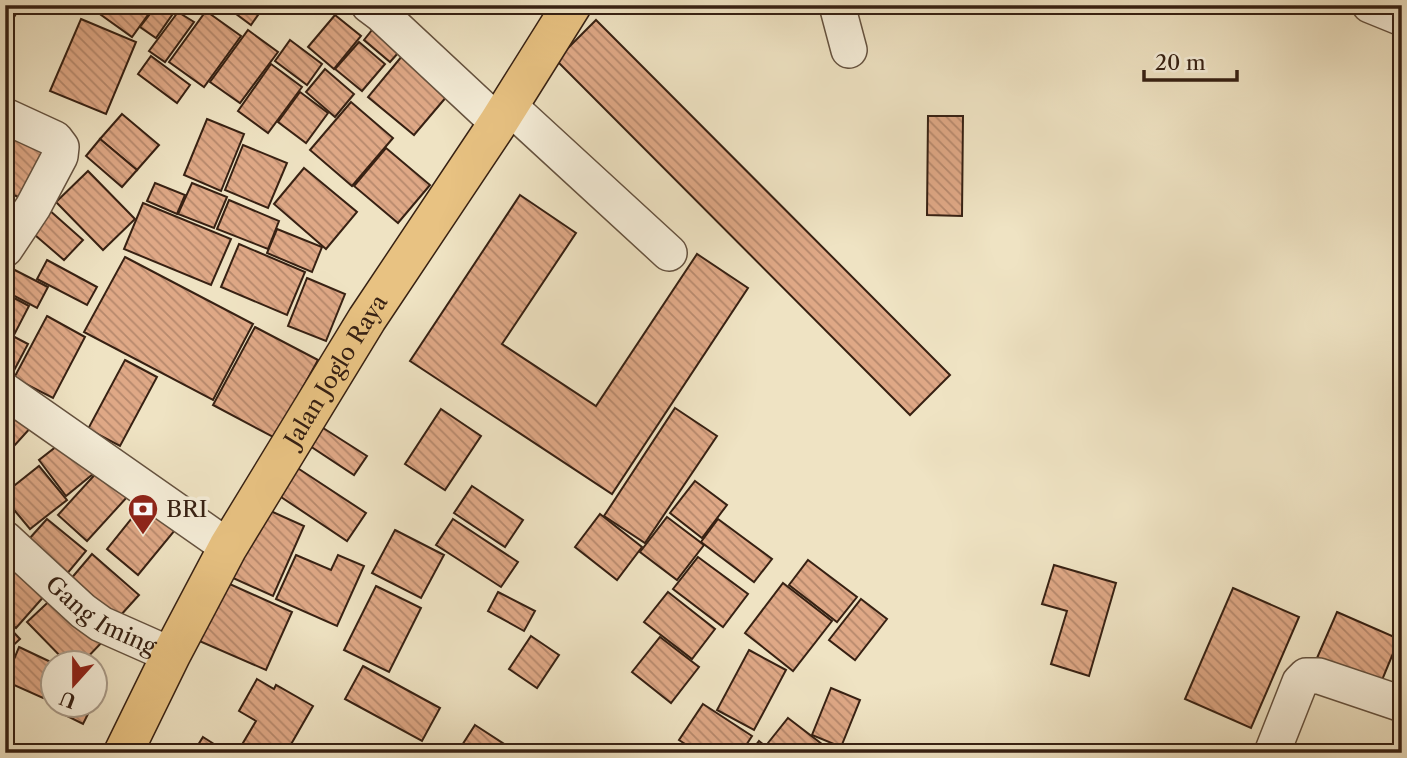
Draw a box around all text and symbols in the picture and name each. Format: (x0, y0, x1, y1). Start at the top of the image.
scale bar (1144, 38, 1237, 82)
text: 20 m (1155, 50, 1206, 75)
street label: Jalan Joglo Raya (277, 289, 394, 454)
bank icon: BRI (126, 492, 160, 536)
place label: BRI (166, 495, 207, 523)
street label: Gang Iming (40, 570, 162, 661)
north arrow (38, 650, 108, 720)
text: U (56, 686, 79, 713)

